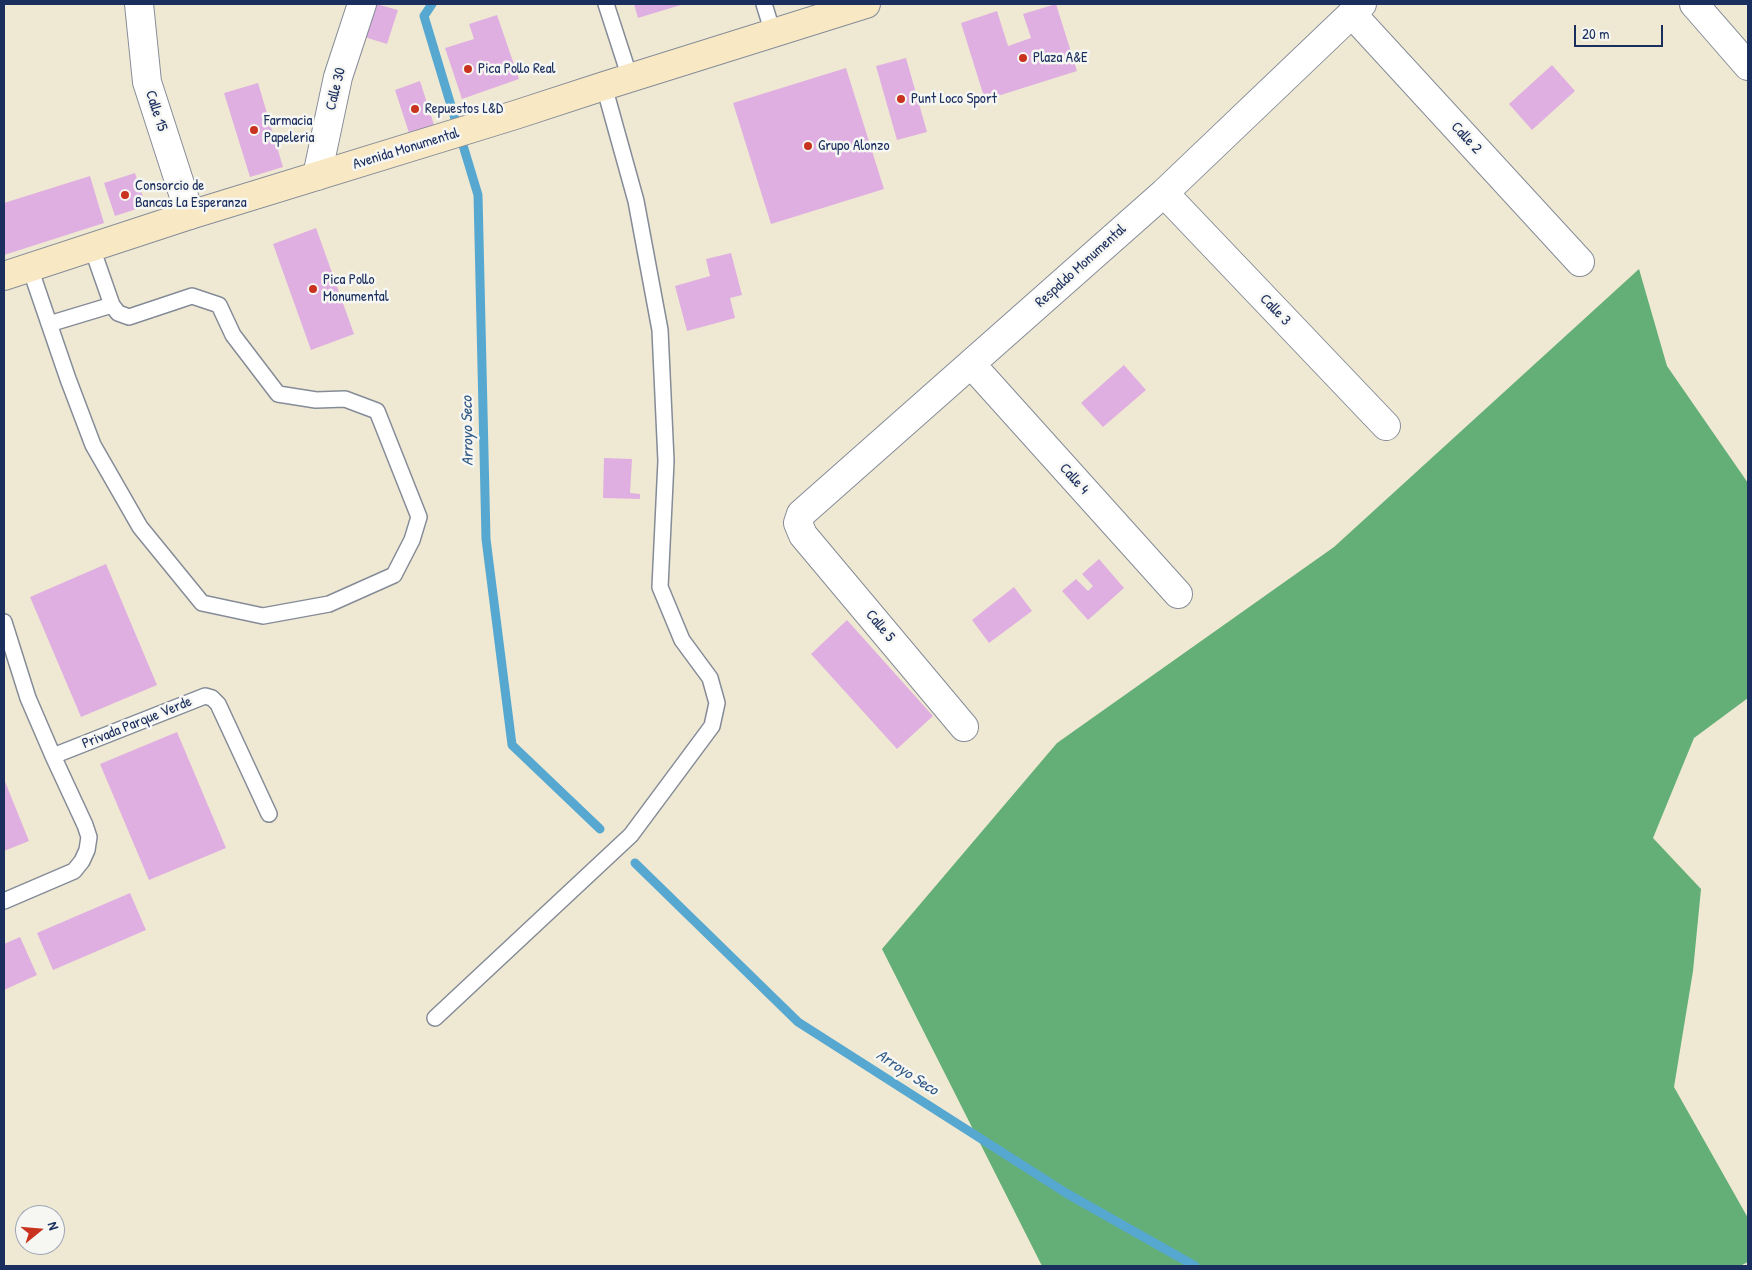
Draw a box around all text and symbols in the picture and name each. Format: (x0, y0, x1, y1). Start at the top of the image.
scale bar (1577, 15, 1666, 47)
text: 20 m (1582, 23, 1609, 44)
place label: Plaza A&E (1033, 49, 1088, 67)
marker: Plaza A&E (1017, 52, 1029, 64)
place label: Pica Pollo Real (478, 60, 556, 78)
marker: Pica Pollo Real (462, 63, 474, 75)
street label: Calle 30 (322, 66, 350, 112)
street label: Calle 15 (141, 88, 171, 134)
place label: Punt Loco Sport (911, 90, 997, 108)
marker: Punt Loco Sport (895, 93, 907, 105)
place label: Repuestos L&D (425, 100, 503, 118)
marker: Repuestos L&D (409, 103, 421, 115)
place label: Farmacia Papeleria (264, 112, 314, 147)
street label: Calle 2 (1447, 118, 1485, 158)
marker: Farmacia Papeleria (248, 124, 260, 136)
street label: Avenida Monumental (351, 124, 461, 174)
place label: Grupo Alonzo (818, 137, 889, 155)
marker: Grupo Alonzo (802, 140, 814, 152)
place label: Consorcio de Bancas La Esperanza (135, 177, 247, 212)
marker: Consorcio de Bancas La Esperanza (119, 189, 131, 201)
street label: Respaldo Monumental (1032, 221, 1130, 311)
place label: Pica Pollo Monumental (323, 271, 389, 306)
marker: Pica Pollo Monumental (307, 283, 319, 295)
street label: Calle 3 (1256, 291, 1294, 329)
water label: Arroyo Seco (458, 396, 478, 466)
street label: Calle 4 (1055, 460, 1093, 498)
street label: Calle 5 (861, 606, 899, 646)
street label: Privada Parque Verde (80, 693, 194, 753)
water label: Arroyo Seco (872, 1046, 942, 1100)
north arrow (15, 1205, 65, 1255)
text: N (44, 1219, 64, 1232)

